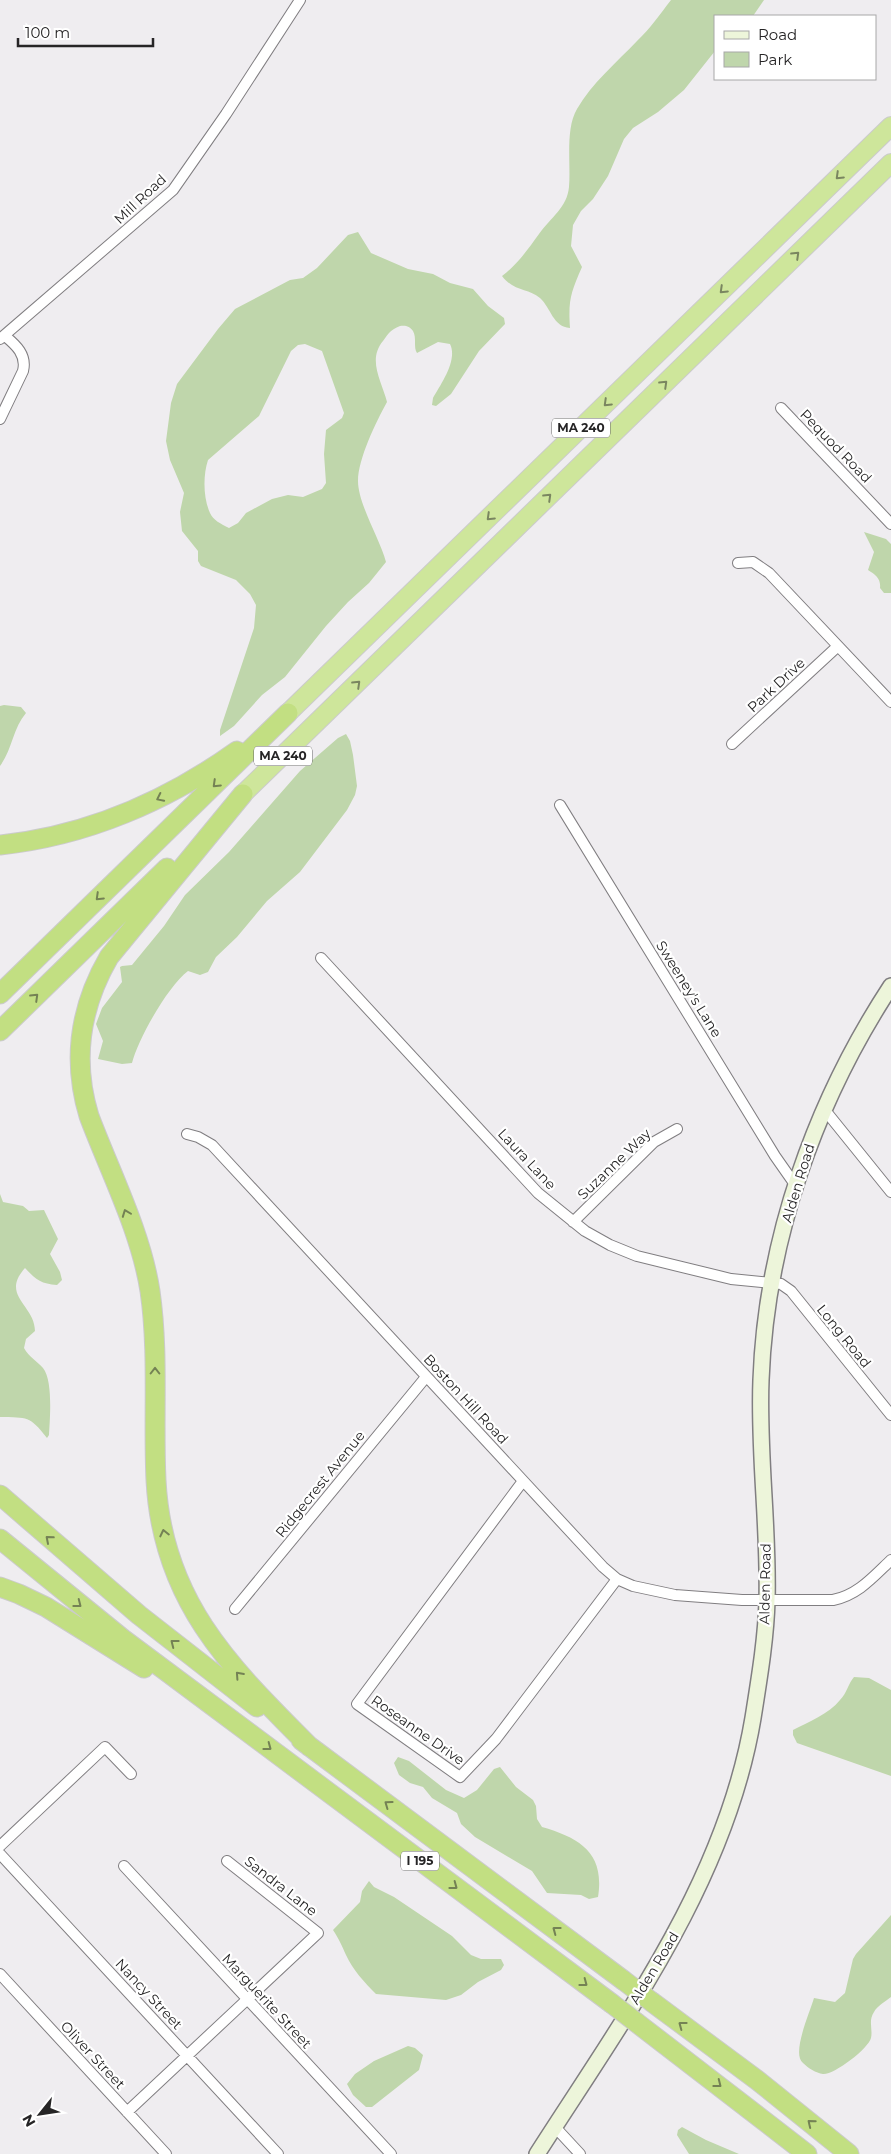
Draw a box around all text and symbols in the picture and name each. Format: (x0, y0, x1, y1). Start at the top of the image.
scale bar (18, 15, 152, 47)
legend (714, 15, 876, 80)
text: 100 m (25, 23, 70, 42)
text: Road (758, 25, 797, 44)
text: Park (758, 50, 792, 69)
street label: Mill Road (110, 170, 170, 228)
one-way arrow (836, 170, 845, 179)
one-way arrow (791, 252, 800, 261)
one-way arrow (720, 284, 729, 293)
one-way arrow (659, 380, 668, 389)
one-way arrow (603, 397, 612, 406)
street label: Pequod Road (796, 405, 876, 487)
road number: MA 240 (552, 418, 610, 438)
one-way arrow (542, 494, 551, 503)
one-way arrow (487, 511, 496, 520)
street label: Park Drive (743, 654, 809, 716)
one-way arrow (351, 681, 360, 690)
road number: MA 240 (254, 746, 312, 766)
one-way arrow (213, 778, 222, 787)
one-way arrow (156, 791, 165, 802)
one-way arrow (96, 891, 105, 900)
street label: Sweeney's Lane (652, 937, 726, 1041)
one-way arrow (29, 994, 38, 1003)
street label: Suzanne Way (574, 1124, 655, 1203)
street label: Laura Lane (494, 1125, 560, 1193)
street label: Alden Road (777, 1141, 819, 1225)
one-way arrow (122, 1209, 132, 1217)
street label: Long Road (813, 1301, 875, 1371)
street label: Boston Hill Road (420, 1350, 512, 1448)
one-way arrow (150, 1367, 160, 1374)
street label: Ridgecrest Avenue (271, 1427, 369, 1541)
one-way arrow (159, 1529, 170, 1537)
one-way arrow (46, 1536, 55, 1545)
street label: Alden Road (755, 1543, 775, 1625)
one-way arrow (72, 1598, 81, 1606)
one-way arrow (170, 1640, 180, 1649)
one-way arrow (236, 1671, 245, 1680)
street label: Roseanne Drive (368, 1691, 468, 1769)
one-way arrow (262, 1742, 271, 1750)
one-way arrow (385, 1802, 394, 1810)
street label: Sandra Lane (241, 1852, 321, 1920)
road number: I 195 (401, 1852, 439, 1870)
one-way arrow (448, 1880, 458, 1889)
one-way arrow (552, 1927, 562, 1936)
street label: Alden Road (625, 1928, 683, 2008)
street label: Marguerite Street (218, 1950, 316, 2053)
street label: Nancy Street (112, 1955, 187, 2033)
one-way arrow (578, 1978, 587, 1986)
street label: Oliver Street (57, 2017, 129, 2093)
one-way arrow (679, 2022, 688, 2030)
one-way arrow (712, 2078, 722, 2087)
north arrow (15, 2089, 65, 2139)
text: N (18, 2111, 39, 2130)
one-way arrow (808, 2120, 817, 2129)

